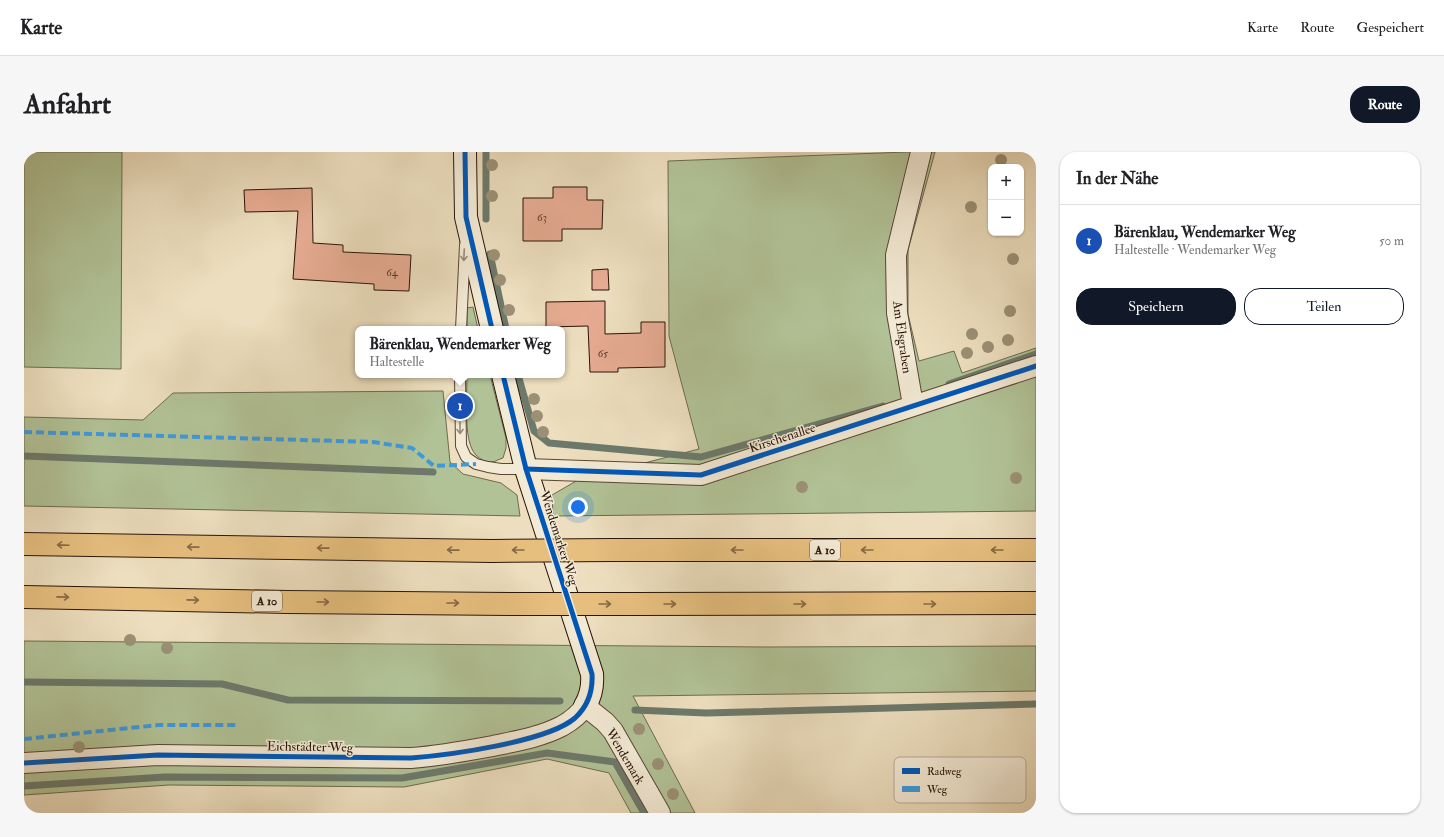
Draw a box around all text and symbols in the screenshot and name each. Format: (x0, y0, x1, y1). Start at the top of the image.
text: Karte (20, 16, 62, 40)
text: Karte (1247, 19, 1278, 36)
text: Route (1300, 19, 1334, 36)
text: Gespeichert (1356, 19, 1424, 36)
button: Route (1350, 86, 1420, 123)
text: Anfahrt (24, 87, 111, 122)
map controls (988, 164, 1024, 236)
button: + (988, 164, 1024, 200)
text: In der Nähe (1076, 168, 1158, 189)
button: − (988, 200, 1024, 236)
house number: 63 (537, 211, 547, 224)
text: Bärenklau, Wendemarker Weg (1114, 223, 1296, 242)
text: 1 (1087, 233, 1091, 249)
text: 50 m (1379, 233, 1404, 249)
text: Haltestelle · Wendemarker Weg (1114, 242, 1276, 258)
one-way arrow (461, 248, 468, 261)
house number: 64 (386, 266, 399, 279)
button: Speichern (1076, 288, 1236, 325)
button: Teilen (1244, 288, 1404, 325)
street label: Am Elsgraben (889, 299, 915, 375)
popup (355, 326, 565, 378)
text: Bärenklau, Wendemarker Weg (369, 335, 551, 354)
house number: 65 (598, 347, 608, 360)
text: Haltestelle (369, 354, 424, 370)
pin: 1 (447, 391, 473, 421)
street label: Kirschenallee (747, 420, 818, 456)
one-way arrow (457, 421, 464, 434)
street label: Wendemarker Weg (536, 488, 582, 588)
your location (568, 497, 588, 517)
road number: A 10 (810, 540, 840, 560)
one-way arrow (57, 541, 70, 549)
one-way arrow (187, 543, 200, 551)
one-way arrow (317, 544, 330, 552)
one-way arrow (447, 546, 460, 554)
one-way arrow (512, 546, 525, 554)
one-way arrow (731, 546, 744, 554)
one-way arrow (861, 546, 874, 554)
one-way arrow (991, 546, 1004, 554)
road number: A 10 (252, 591, 282, 611)
one-way arrow (56, 593, 69, 601)
one-way arrow (186, 596, 199, 604)
one-way arrow (316, 598, 329, 606)
one-way arrow (446, 599, 459, 607)
one-way arrow (598, 600, 611, 608)
one-way arrow (663, 600, 676, 608)
one-way arrow (793, 600, 806, 608)
one-way arrow (923, 600, 936, 608)
street label: Wendemark (602, 725, 648, 788)
street label: Eichstädter Weg (267, 738, 354, 756)
legend (894, 757, 1026, 803)
text: Radweg (927, 765, 962, 778)
text: Weg (926, 783, 948, 796)

